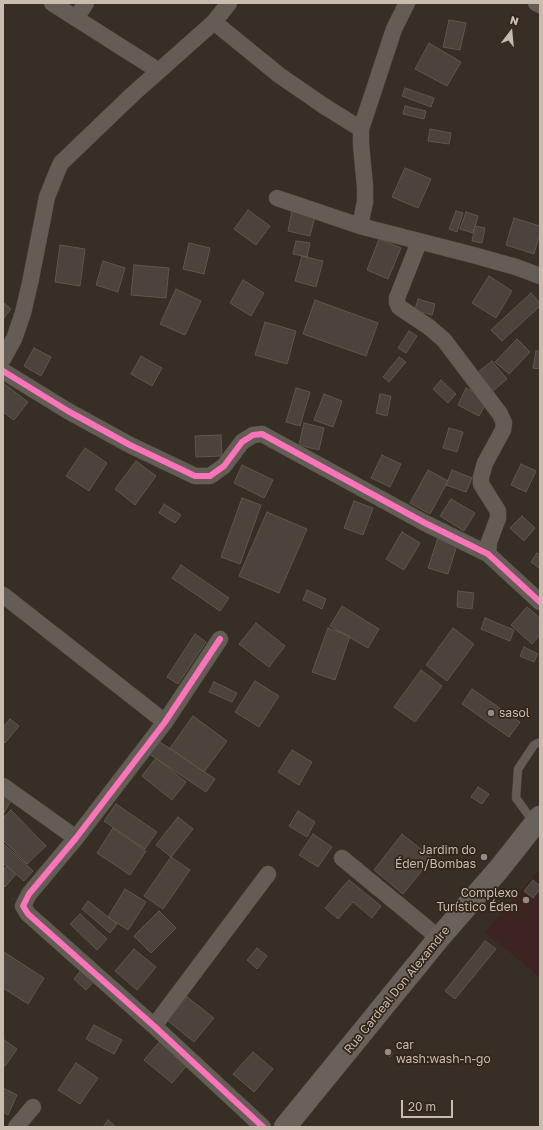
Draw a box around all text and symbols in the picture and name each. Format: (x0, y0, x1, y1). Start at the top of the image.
north arrow (491, 12, 531, 52)
text: N (509, 13, 520, 27)
place label: sasol (499, 706, 530, 720)
marker: sasol (486, 708, 496, 718)
place label: Jardim do Éden/Bombas (395, 843, 476, 871)
marker: Jardim do Éden/Bombas (479, 852, 489, 862)
place label: Complexo Turístico Éden (436, 886, 518, 914)
marker: Complexo Turístico Éden (521, 895, 531, 905)
street label: Rua Cardeal Don Alexamdre (341, 924, 453, 1056)
place label: car wash:wash-n-go (396, 1038, 491, 1066)
marker: car wash:wash-n-go (383, 1047, 393, 1057)
scale bar (403, 1092, 455, 1118)
text: 20 m (408, 1099, 436, 1114)

